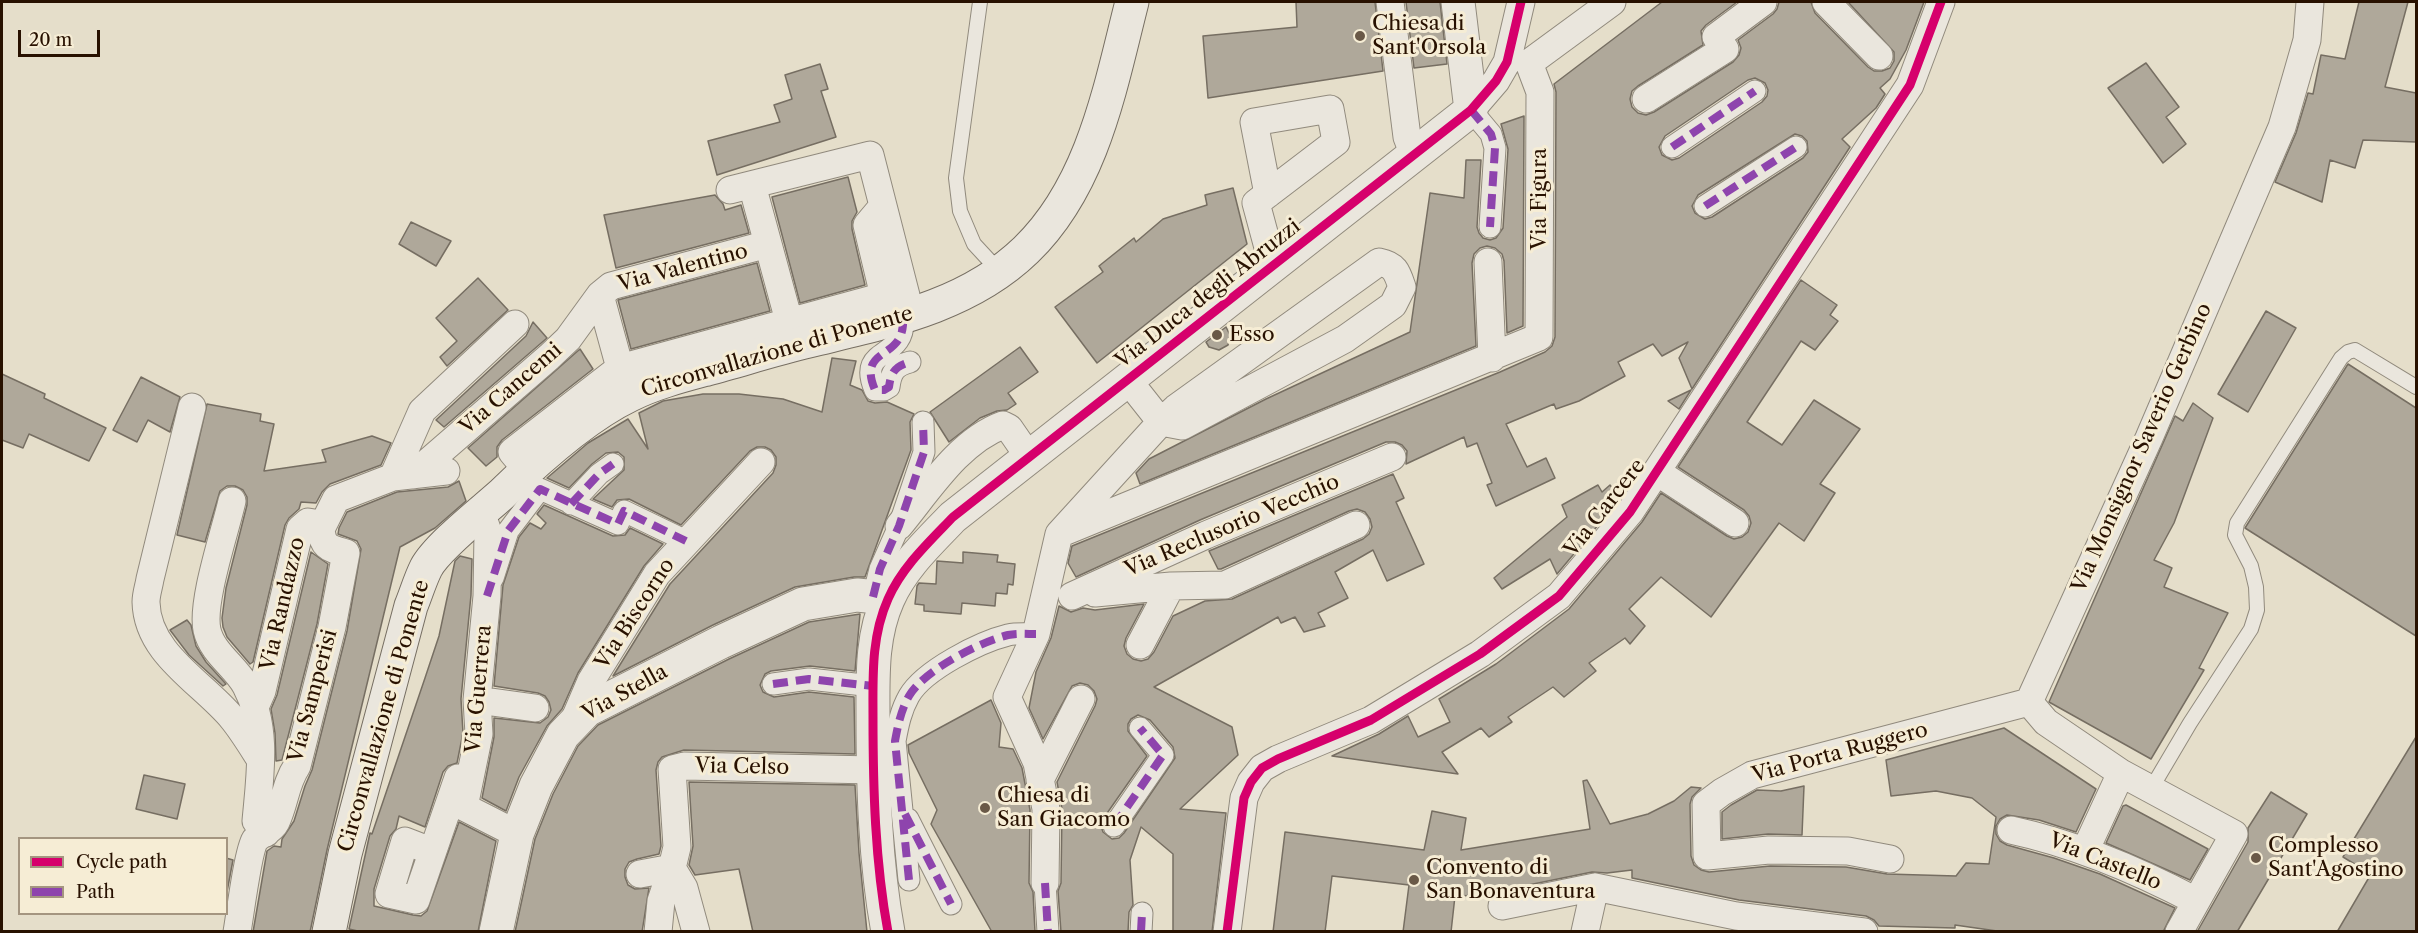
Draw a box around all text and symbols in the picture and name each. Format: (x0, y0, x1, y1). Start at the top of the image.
place label: Chiesa di Sant'Orsola (1372, 11, 1486, 61)
scale bar (21, 18, 104, 56)
text: 20 m (29, 29, 72, 51)
marker: Chiesa di Sant'Orsola (1353, 29, 1367, 43)
street label: Via Figura (1527, 148, 1553, 250)
street label: Via Duca degli Abruzzi (1110, 214, 1306, 374)
street label: Via Valentino (615, 239, 751, 297)
street label: Via Monsignor Saverio Gerbino (2067, 300, 2217, 596)
street label: Circonvallazione di Ponente (638, 301, 916, 403)
place label: Esso (1229, 322, 1275, 348)
marker: Esso (1210, 328, 1224, 342)
street label: Via Cancemi (455, 338, 567, 440)
street label: Via Carcere (1559, 454, 1651, 562)
street label: Via Reclusorio Vecchio (1121, 469, 1343, 583)
street label: Via Randazzo (255, 535, 311, 673)
street label: Via Biscorno (590, 554, 680, 674)
street label: Circonvallazione di Ponente (333, 577, 435, 855)
street label: Via Guerrera (461, 624, 497, 754)
street label: Via Samperisi (283, 627, 343, 765)
street label: Via Stella (578, 659, 672, 727)
street label: Via Porta Ruggero (1749, 717, 1931, 789)
street label: Via Celso (695, 754, 789, 780)
place label: Chiesa di San Giacomo (997, 783, 1130, 833)
marker: Chiesa di San Giacomo (978, 801, 992, 815)
street label: Via Castello (2045, 828, 2165, 896)
place label: Complesso Sant'Agostino (2268, 833, 2404, 883)
legend (18, 837, 228, 915)
text: Cycle path (76, 851, 167, 873)
marker: Complesso Sant'Agostino (2249, 851, 2263, 865)
place label: Convento di San Bonaventura (1426, 855, 1595, 905)
marker: Convento di San Bonaventura (1407, 873, 1421, 887)
text: Path (76, 881, 115, 903)

